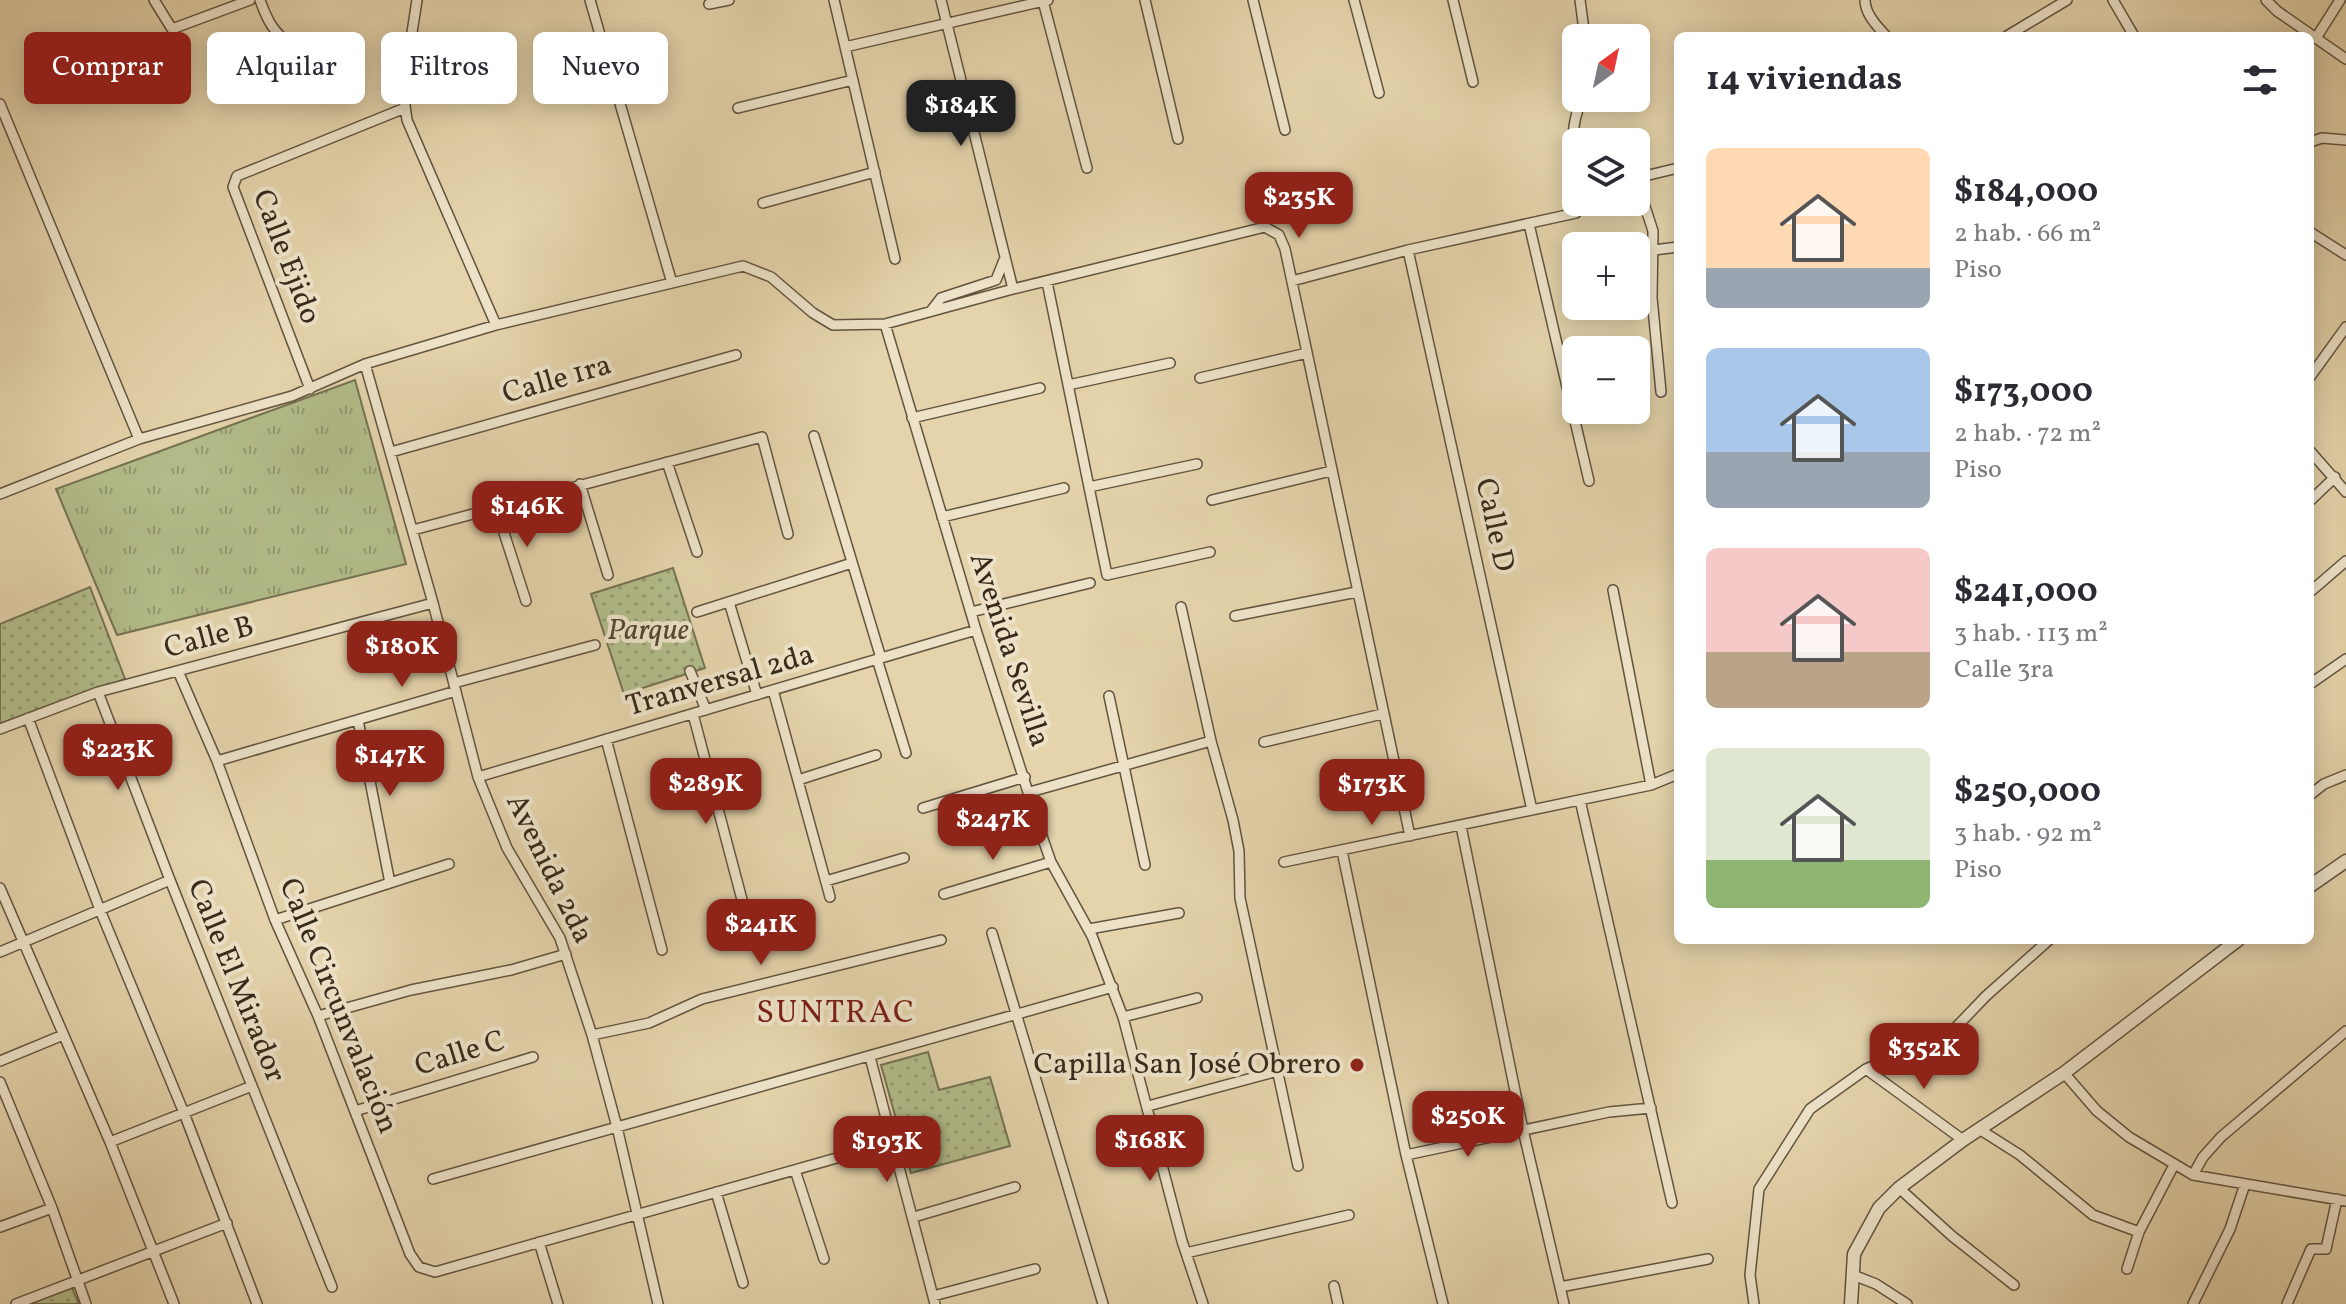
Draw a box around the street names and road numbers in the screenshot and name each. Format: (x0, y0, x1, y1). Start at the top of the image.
street label: Calle Ejido (241, 184, 331, 330)
street label: Calle 1ra (497, 344, 617, 416)
street label: Calle D (1464, 474, 1524, 576)
street label: Avenida Sevilla (958, 547, 1060, 753)
street label: Calle B (159, 606, 259, 670)
street label: Tranversal 2da (621, 634, 819, 728)
street label: Avenida 2da (495, 787, 603, 951)
street label: Calle Circunvalación (268, 872, 408, 1140)
street label: Calle El Mirador (176, 873, 296, 1089)
street label: Calle C (410, 1020, 510, 1088)

